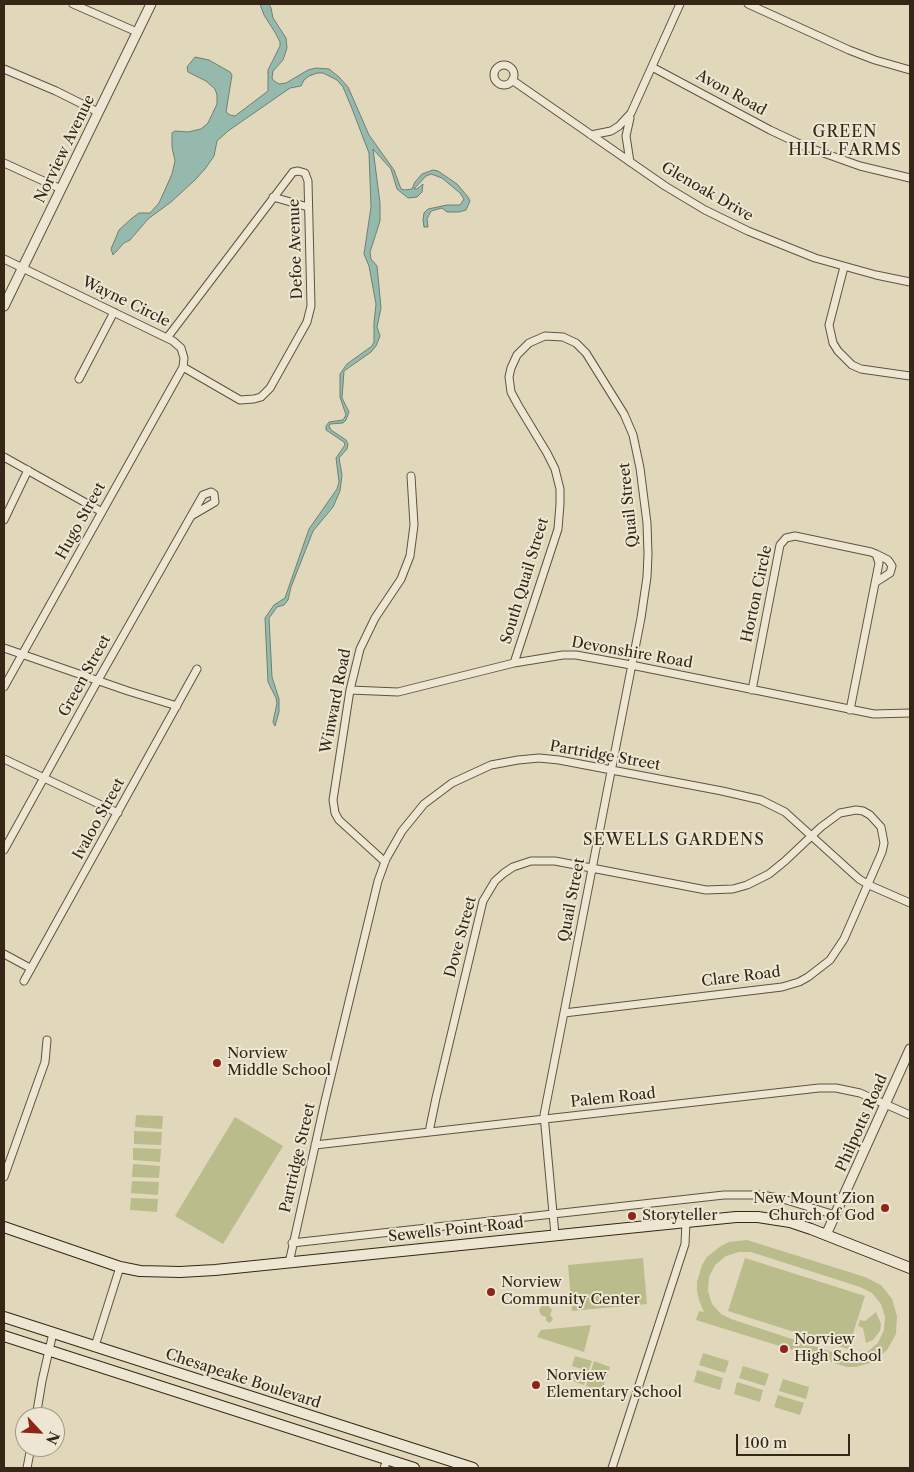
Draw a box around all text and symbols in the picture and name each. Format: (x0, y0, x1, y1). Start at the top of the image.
street label: Avon Road (693, 66, 769, 120)
street label: Norview Avenue (31, 92, 99, 206)
district label: GREEN HILL FARMS (787, 122, 903, 160)
street label: Glenoak Drive (658, 158, 756, 226)
street label: Defoe Avenue (285, 198, 307, 300)
street label: Wayne Circle (79, 273, 173, 331)
street label: Quail Street (616, 462, 642, 548)
street label: Hugo Street (52, 479, 110, 563)
street label: South Quail Street (497, 516, 553, 646)
street label: Horton Circle (738, 544, 776, 644)
street label: Green Street (55, 632, 115, 720)
street label: Devonshire Road (570, 633, 694, 673)
street label: Winward Road (317, 647, 355, 755)
street label: Partridge Street (548, 737, 662, 775)
street label: Ivaloo Street (69, 775, 129, 863)
district label: SEWELLS GARDENS (581, 830, 767, 850)
street label: Quail Street (555, 856, 589, 944)
street label: Dove Street (441, 894, 481, 980)
street label: Clare Road (700, 963, 782, 991)
place label: Norview Middle School (227, 1045, 331, 1080)
marker: Norview Middle School (211, 1057, 223, 1069)
street label: Philpotts Road (832, 1071, 892, 1175)
street label: Palem Road (570, 1085, 656, 1111)
street label: Partridge Street (277, 1101, 319, 1215)
place label: New Mount Zion Church of God (753, 1190, 875, 1225)
marker: New Mount Zion Church of God (879, 1202, 891, 1214)
place label: Storyteller (642, 1207, 717, 1225)
marker: Storyteller (626, 1210, 638, 1222)
street label: Sewells Point Road (387, 1214, 525, 1246)
place label: Norview Community Center (501, 1274, 640, 1309)
marker: Norview Community Center (485, 1286, 497, 1298)
place label: Norview High School (794, 1331, 882, 1366)
marker: Norview High School (778, 1343, 790, 1355)
street label: Chesapeake Boulevard (163, 1345, 323, 1413)
place label: Norview Elementary School (546, 1367, 682, 1402)
marker: Norview Elementary School (530, 1379, 542, 1391)
north arrow (15, 1407, 65, 1457)
scale bar (739, 1424, 853, 1456)
text: N (42, 1429, 63, 1447)
text: 100 m (744, 1433, 787, 1452)

